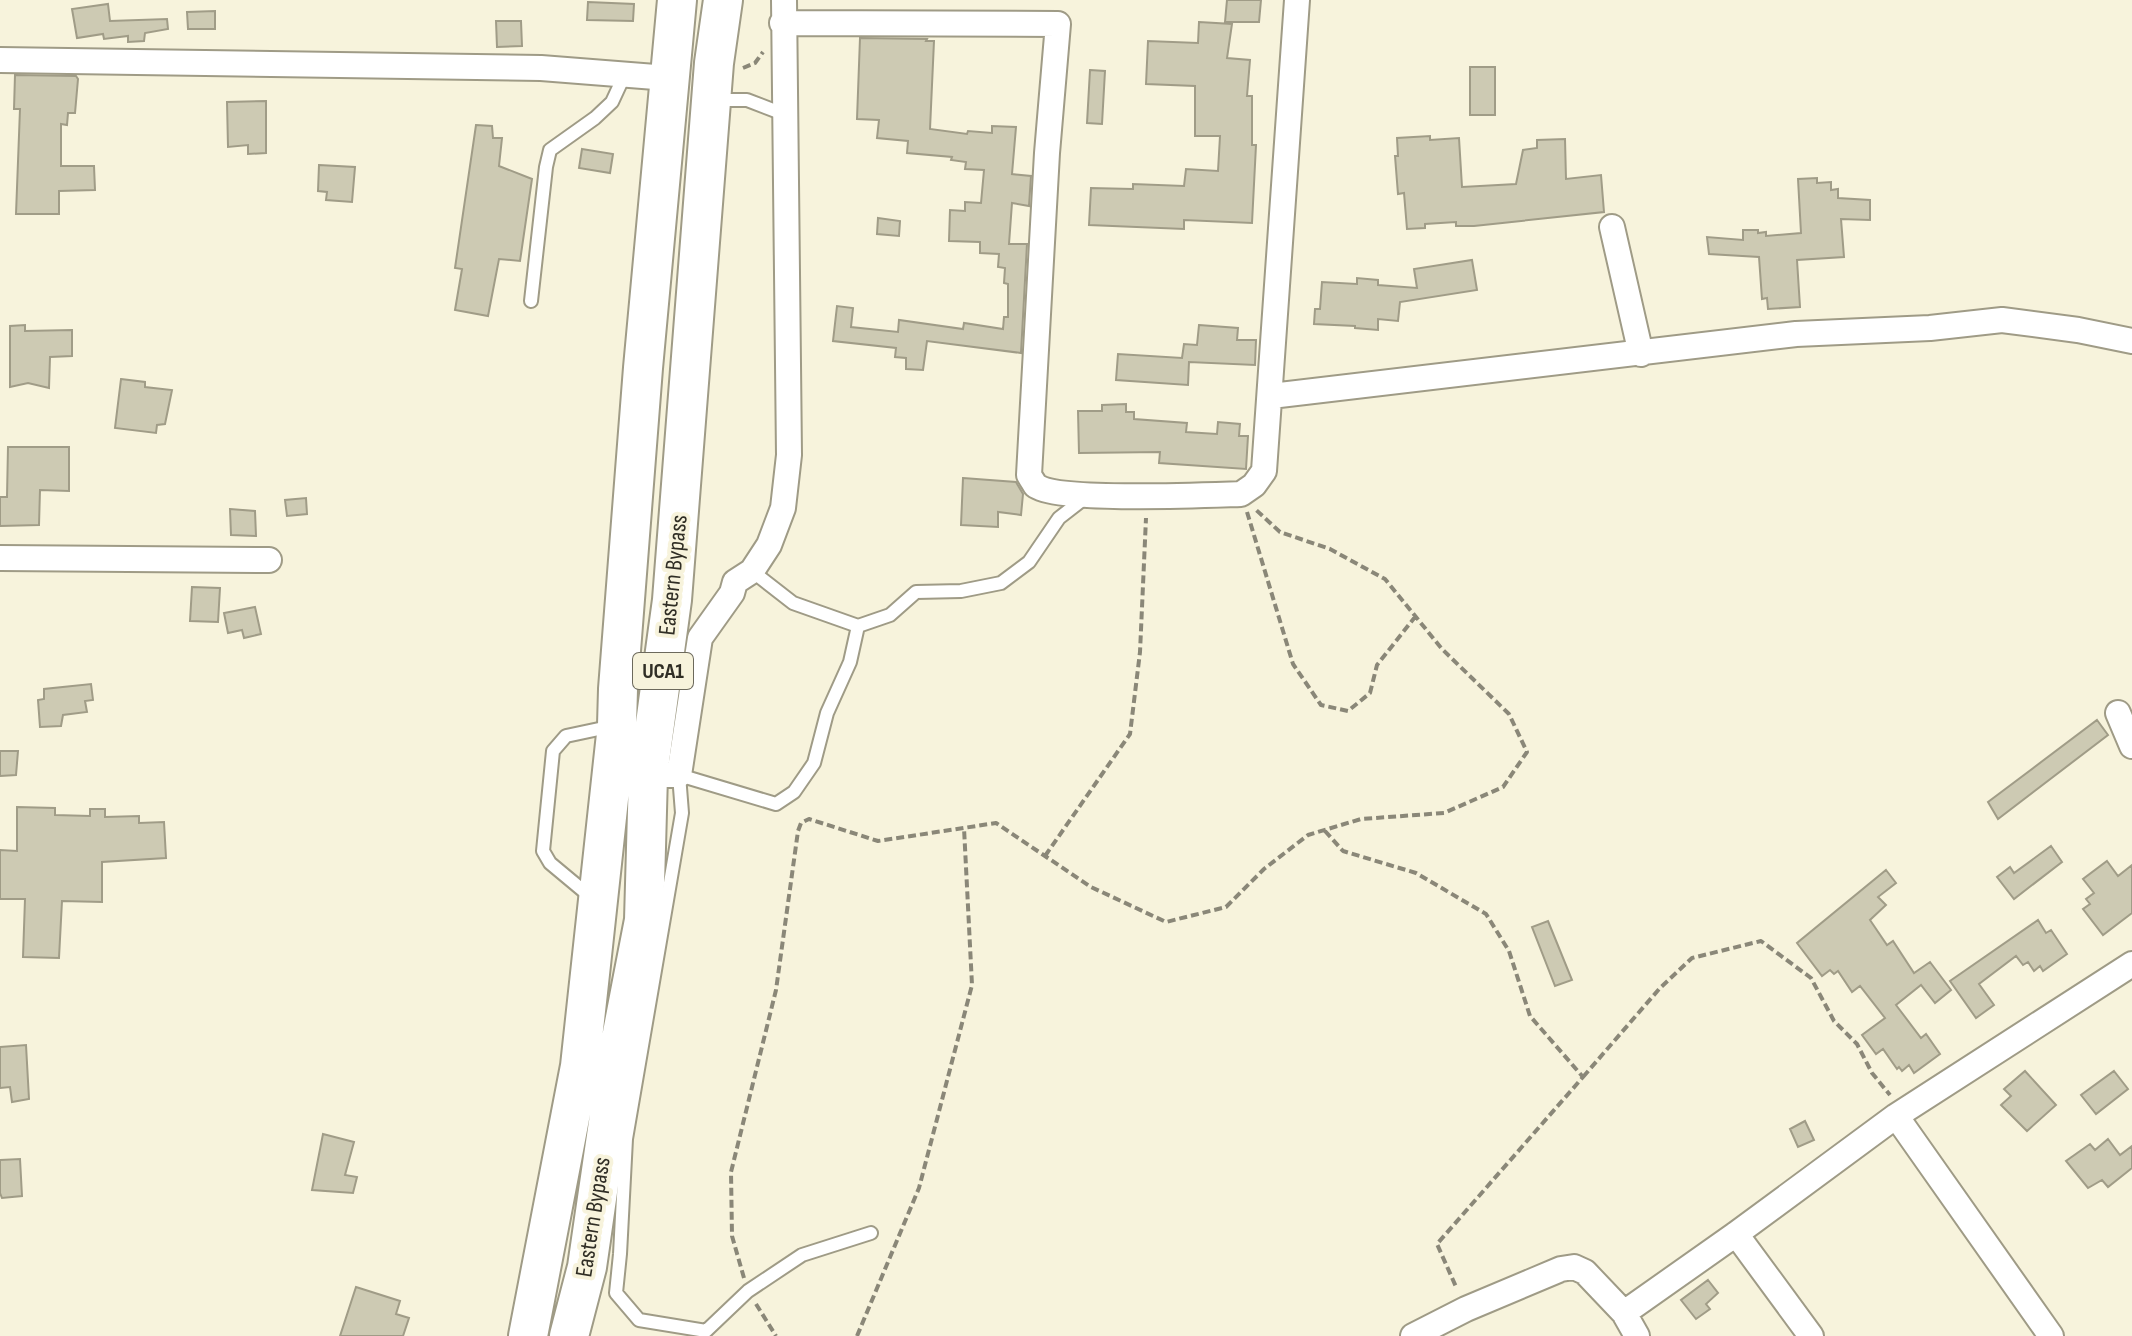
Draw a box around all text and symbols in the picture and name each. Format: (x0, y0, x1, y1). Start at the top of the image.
street label: Eastern Bypass (652, 513, 694, 637)
road number: UCA1 (633, 653, 693, 689)
street label: Eastern Bypass (569, 1155, 617, 1279)

